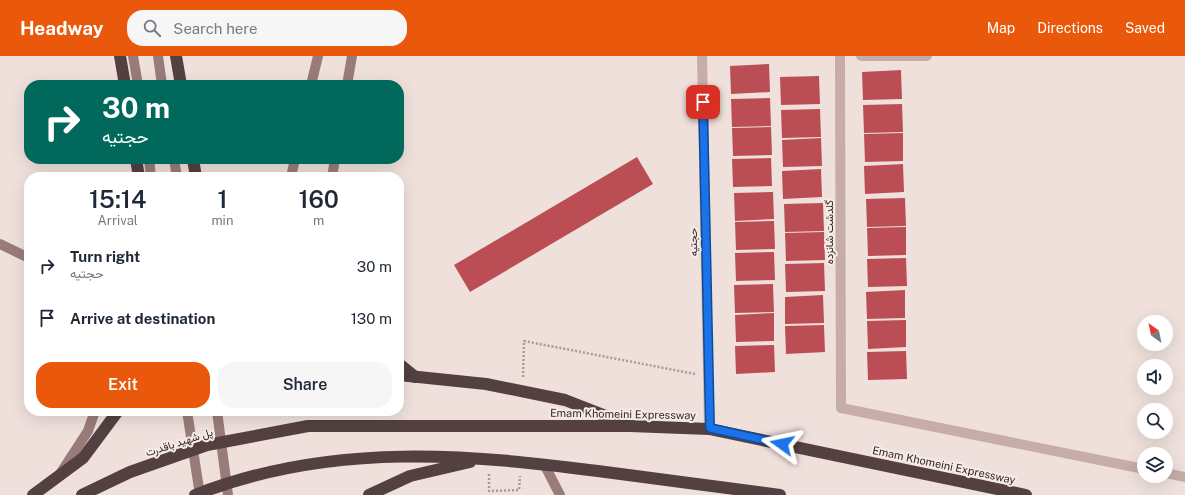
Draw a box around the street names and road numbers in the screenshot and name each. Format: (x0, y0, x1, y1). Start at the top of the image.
street label: گلدشت شانزده (823, 200, 836, 264)
street label: حجتیه (687, 228, 700, 256)
street label: Emam Khomeini Expressway (550, 407, 696, 421)
street label: پل شهید باقدرت (144, 425, 215, 460)
street label: Emam Khomeini Expressway (871, 444, 1017, 486)

